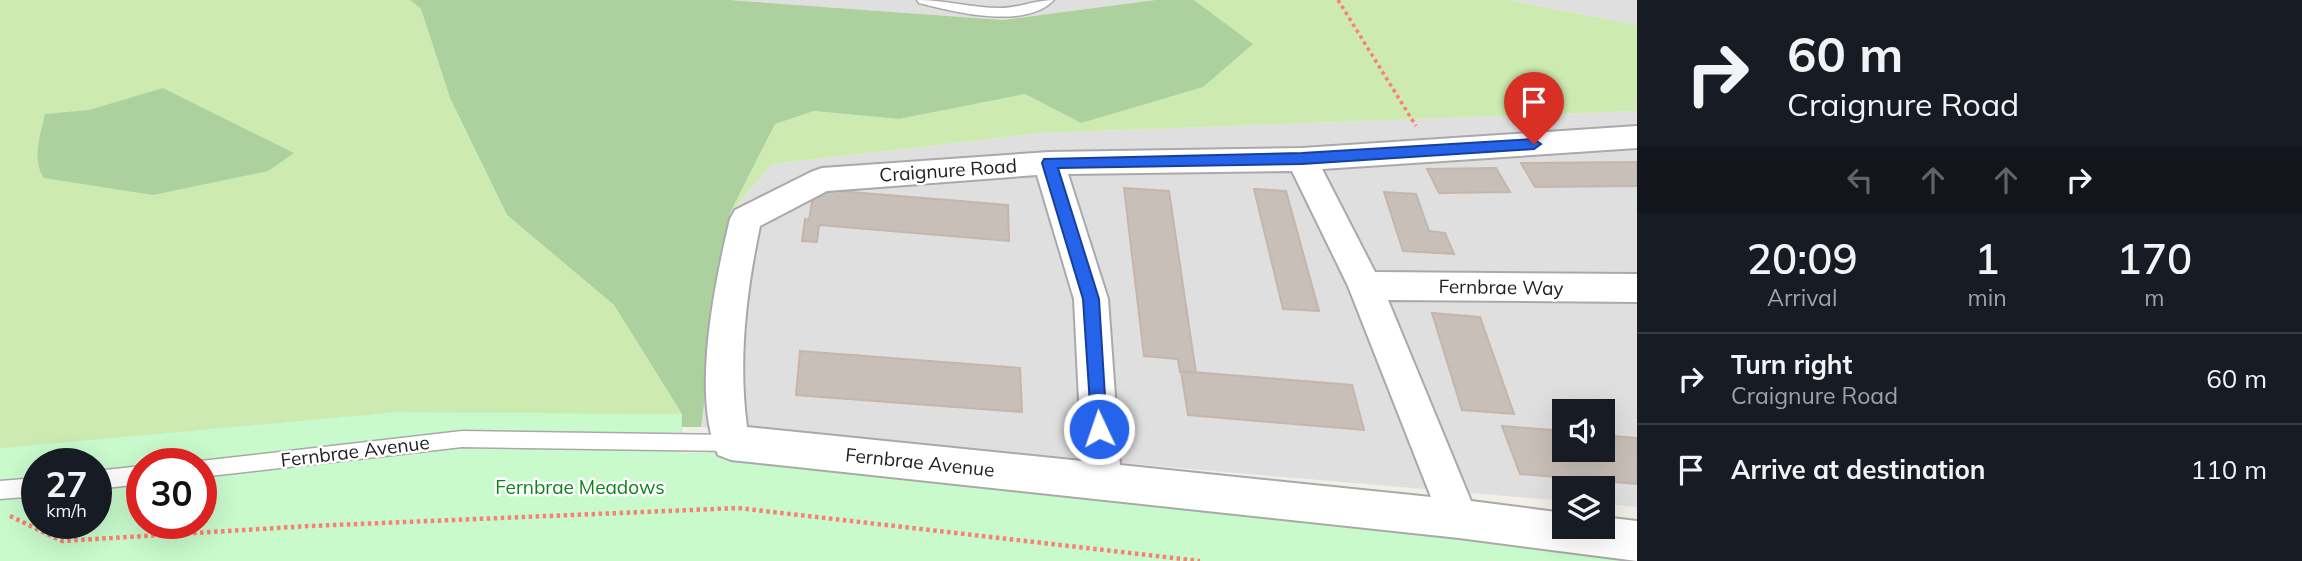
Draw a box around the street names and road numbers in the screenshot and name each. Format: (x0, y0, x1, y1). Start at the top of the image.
street label: Craignure Road (878, 153, 1018, 187)
street label: Fernbrae Way (1438, 274, 1564, 300)
street label: Fernbrae Avenue (279, 430, 431, 472)
street label: Fernbrae Avenue (844, 442, 996, 482)

